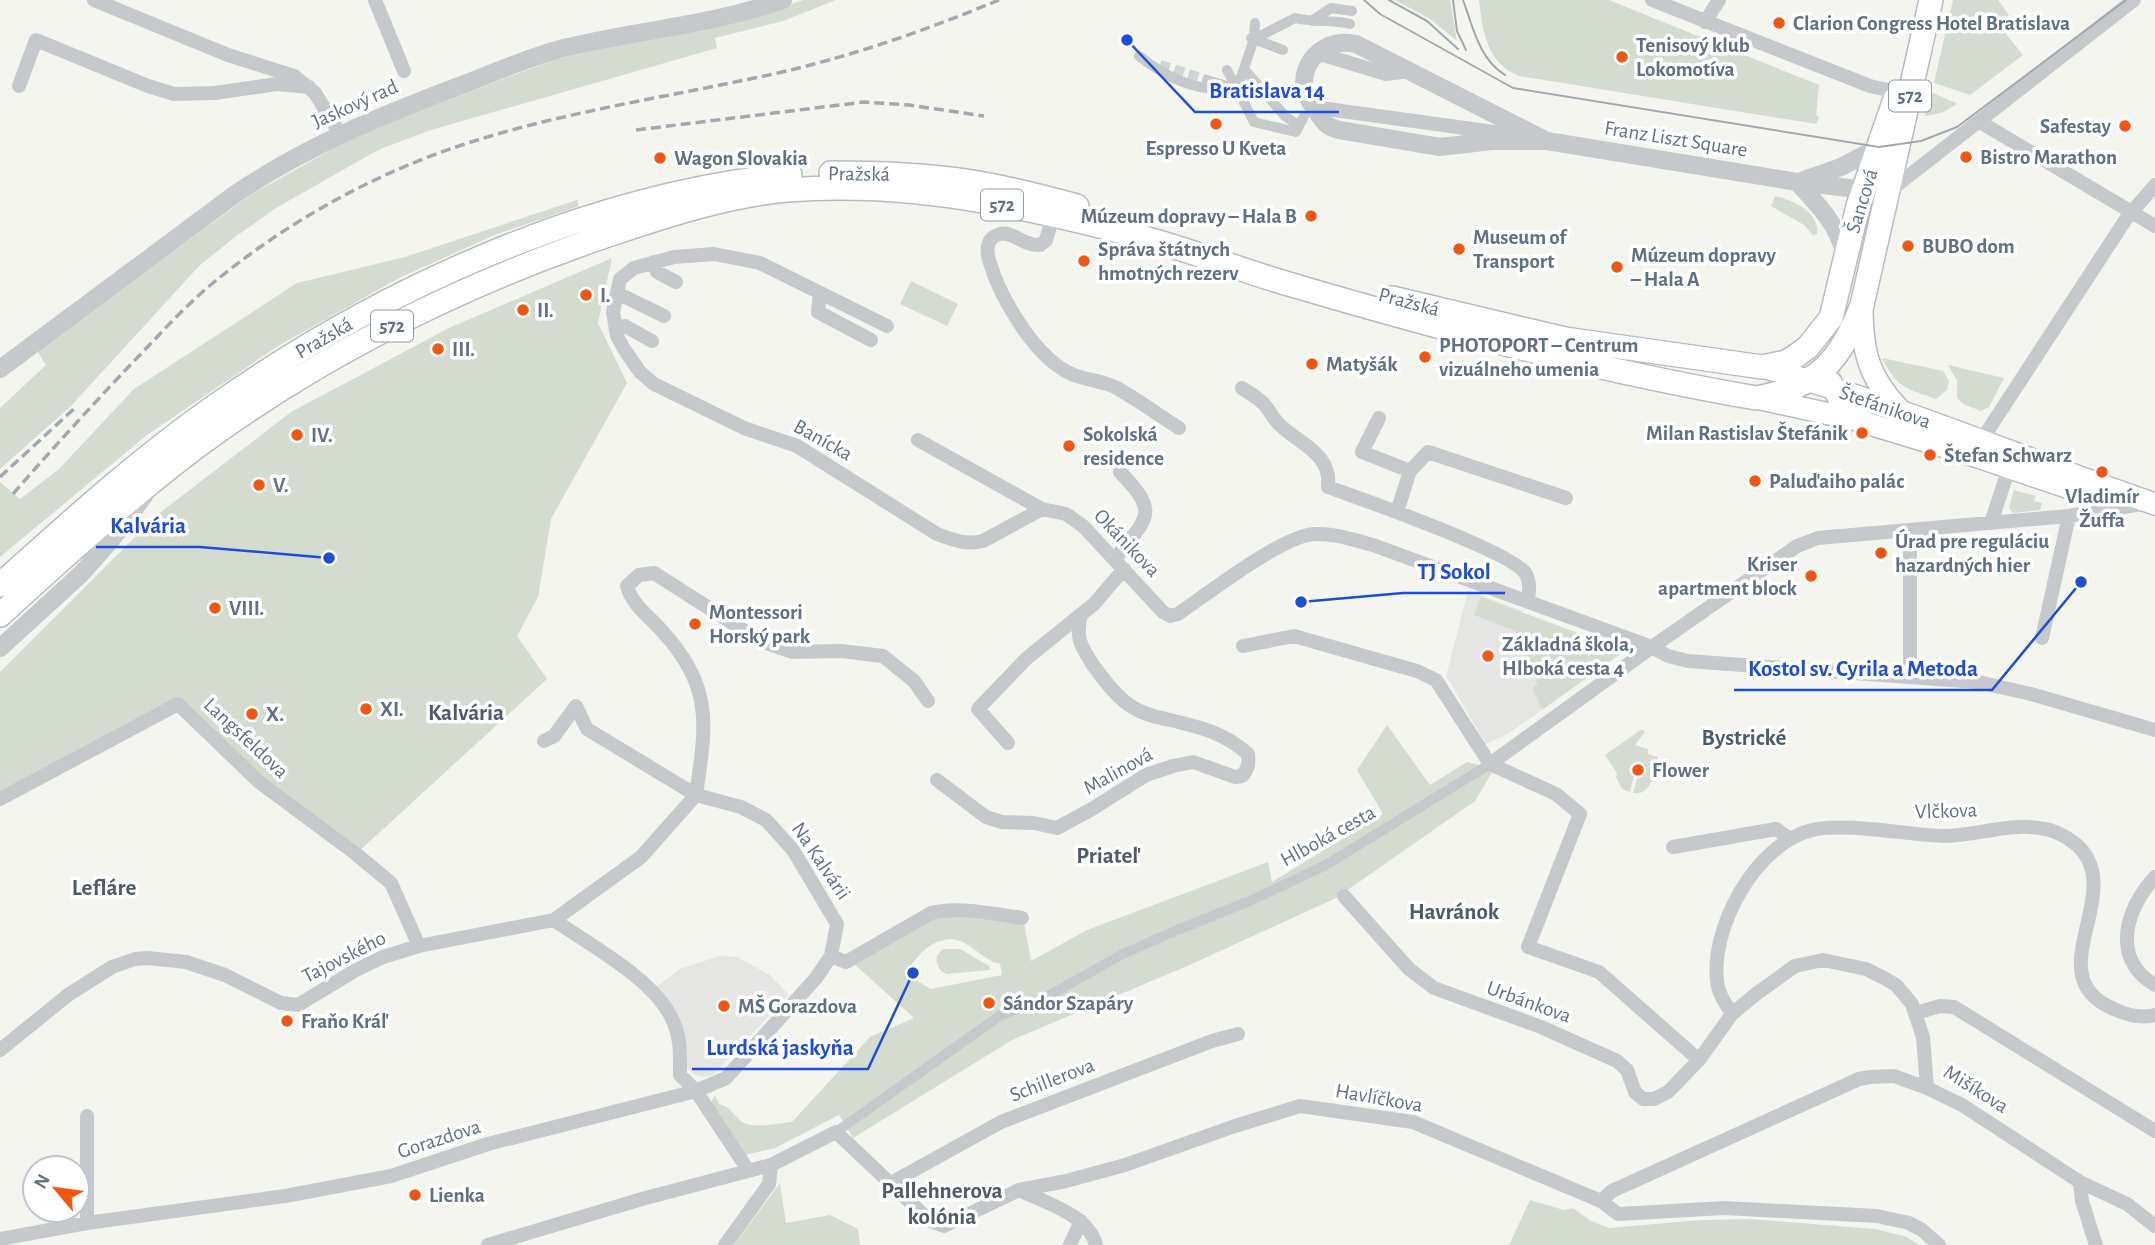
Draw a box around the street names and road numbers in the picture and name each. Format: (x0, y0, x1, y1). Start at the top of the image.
street label: Jaskový rad (309, 76, 401, 132)
road number: 572 (1889, 80, 1931, 111)
street label: Franz Liszt Square (1603, 117, 1749, 161)
street label: Pražská (828, 163, 891, 185)
street label: Šancová (1840, 165, 1882, 236)
road number: 572 (981, 190, 1023, 220)
street label: Pražská (1376, 284, 1442, 320)
road number: 572 (371, 310, 413, 342)
street label: Pražská (292, 313, 356, 363)
street label: Štefánikova (1837, 380, 1934, 432)
street label: Banícka (790, 415, 856, 465)
street label: Okánikova (1090, 505, 1164, 581)
street label: Langsfeldova (200, 694, 293, 782)
street label: Malinová (1080, 743, 1156, 798)
street label: Vlčkova (1914, 799, 1978, 823)
street label: Hlboká cesta (1277, 801, 1379, 871)
street label: Na Kalvárii (788, 819, 854, 903)
street label: Tajovského (299, 927, 389, 987)
street label: Urbánkova (1484, 977, 1574, 1027)
street label: Schillerova (1007, 1054, 1097, 1106)
street label: Mišíkova (1940, 1061, 2012, 1117)
street label: Havlíčkova (1334, 1080, 1425, 1116)
street label: Gorazdova (395, 1116, 483, 1162)

